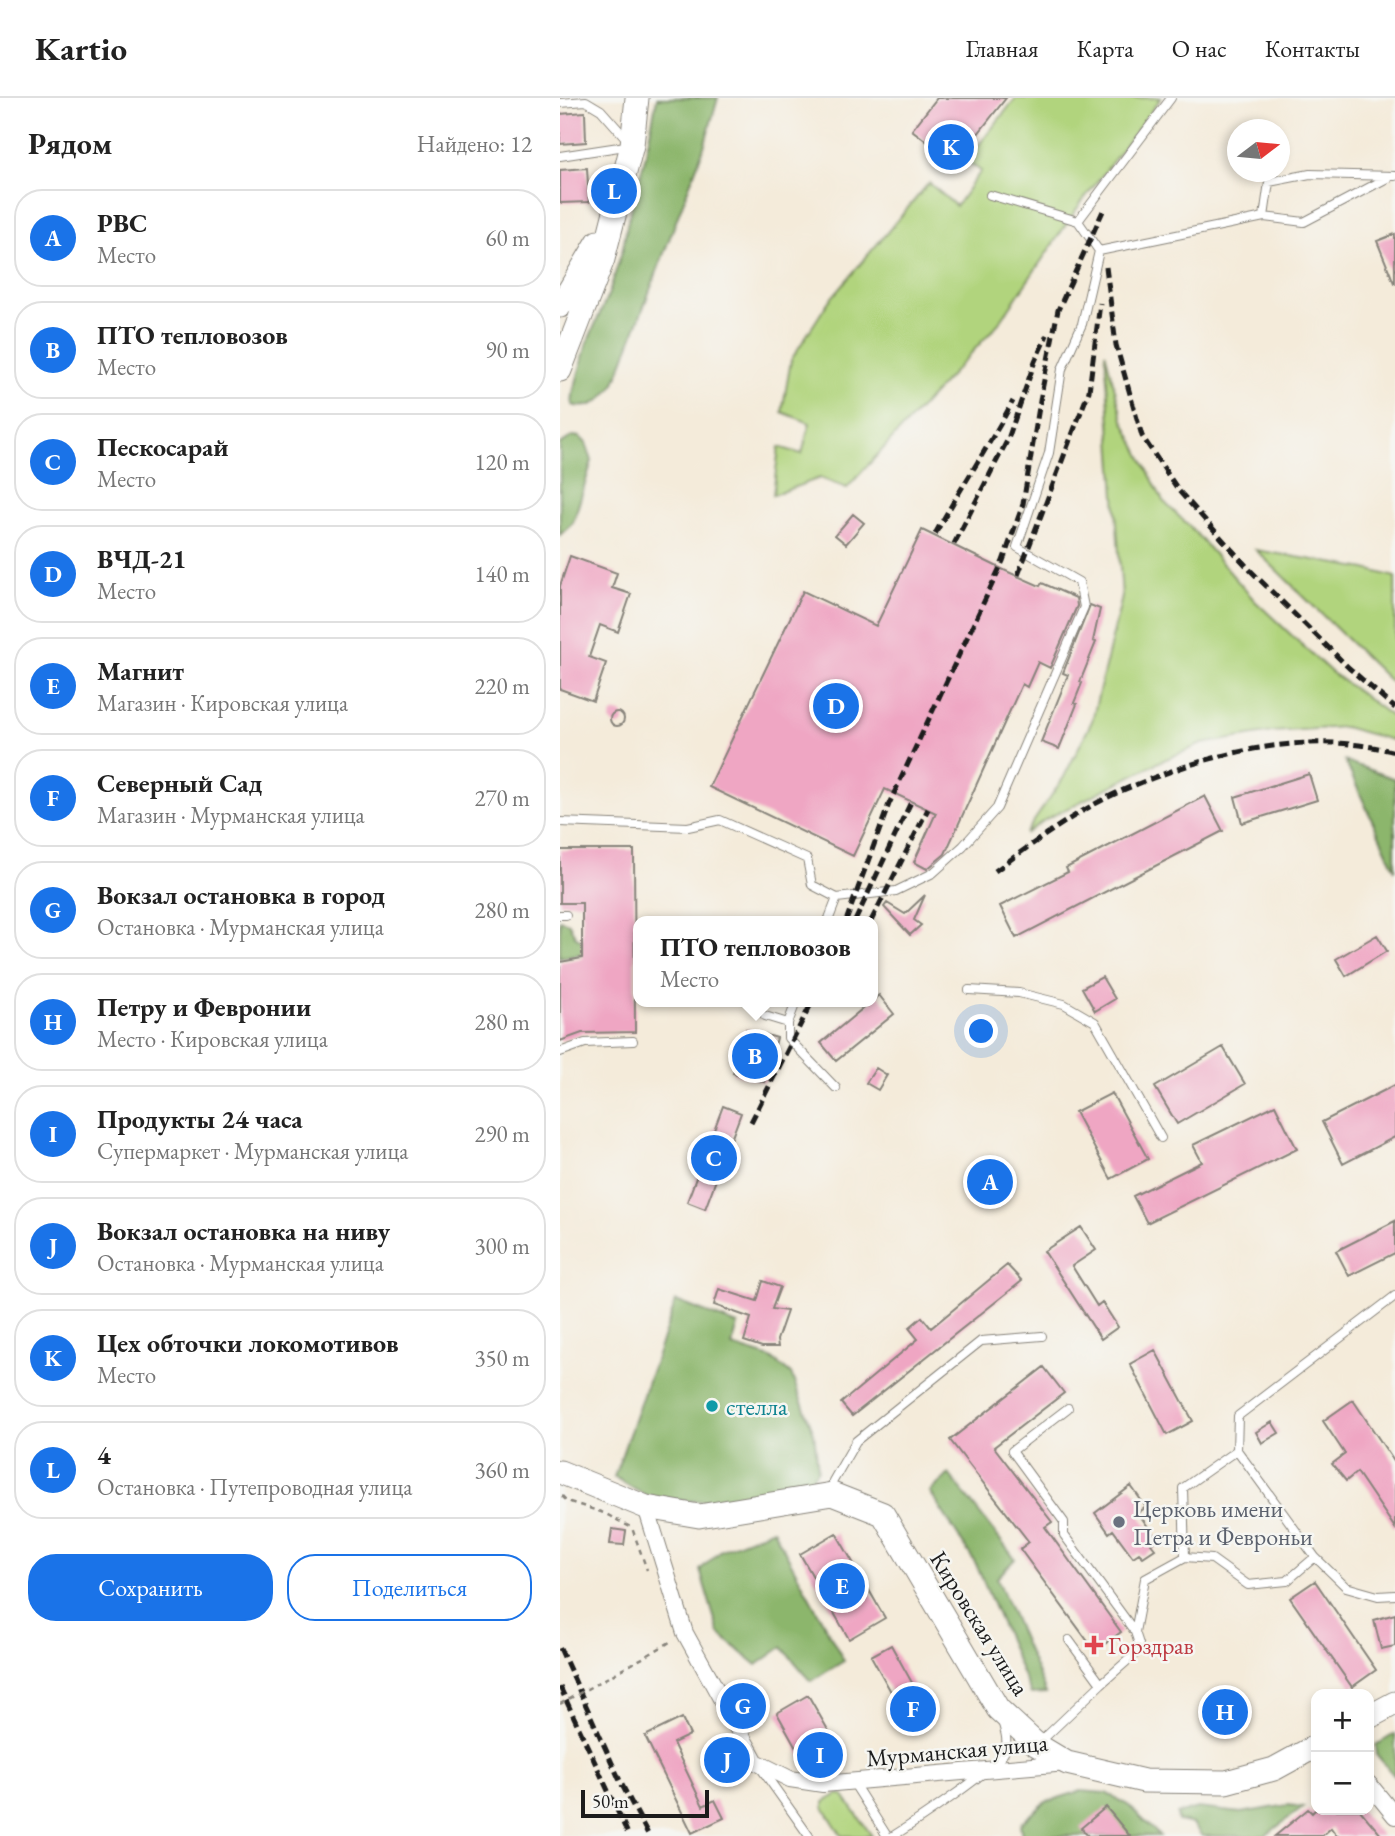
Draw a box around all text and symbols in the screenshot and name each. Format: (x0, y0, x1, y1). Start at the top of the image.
text: Kartio (35, 27, 127, 70)
text: Главная (965, 33, 1039, 64)
text: Карта (1077, 33, 1134, 64)
text: О нас (1172, 33, 1227, 64)
text: Контакты (1265, 33, 1360, 64)
north arrow (1227, 119, 1290, 182)
pin: K (928, 121, 974, 173)
text: Рядом (28, 124, 112, 163)
text: Найдено: 12 (417, 129, 532, 159)
pin: L (591, 165, 637, 217)
text: РВС (97, 206, 148, 240)
text: A (45, 223, 61, 253)
text: 60 m (485, 223, 530, 253)
text: Место (97, 240, 156, 270)
text: ПТО тепловозов (97, 318, 288, 352)
text: B (46, 335, 60, 365)
text: 90 m (485, 335, 530, 365)
text: Место (97, 352, 156, 382)
text: Пескосарай (97, 430, 229, 464)
text: C (45, 447, 61, 477)
text: 120 m (474, 447, 530, 477)
text: Место (97, 464, 156, 494)
text: ВЧД-21 (97, 542, 186, 576)
text: D (44, 559, 62, 589)
text: 140 m (474, 559, 530, 589)
text: Место (97, 576, 156, 606)
text: Магнит (97, 654, 184, 688)
text: E (46, 671, 60, 701)
text: 220 m (474, 671, 530, 701)
pin: D (813, 680, 859, 732)
text: Магазин · Кировская улица (97, 688, 348, 718)
text: Северный Сад (97, 766, 262, 800)
text: F (47, 783, 59, 813)
text: 270 m (474, 783, 530, 813)
text: Магазин · Мурманская улица (97, 800, 365, 830)
text: Вокзал остановка в город (97, 878, 385, 912)
text: G (45, 895, 61, 925)
text: 280 m (474, 895, 530, 925)
text: Остановка · Мурманская улица (97, 912, 384, 942)
popup (633, 916, 878, 1007)
text: ПТО тепловозов (660, 930, 851, 964)
text: Место (660, 964, 719, 994)
text: Петру и Февронии (97, 990, 311, 1024)
text: H (44, 1007, 62, 1037)
text: 280 m (474, 1007, 530, 1037)
your location (964, 1014, 998, 1048)
text: Место · Кировская улица (97, 1024, 328, 1054)
pin: B (732, 1030, 778, 1082)
text: Продукты 24 часа (97, 1102, 303, 1136)
text: I (49, 1119, 57, 1149)
text: 290 m (474, 1119, 530, 1149)
pin: C (691, 1132, 737, 1184)
text: Супермаркет · Мурманская улица (97, 1136, 408, 1166)
pin: A (967, 1156, 1013, 1208)
text: Вокзал остановка на ниву (97, 1214, 390, 1248)
text: J (49, 1231, 57, 1261)
text: 300 m (474, 1231, 530, 1261)
text: Остановка · Мурманская улица (97, 1248, 384, 1278)
text: Цех обточки локомотивов (97, 1326, 399, 1360)
text: K (44, 1343, 62, 1373)
text: 350 m (474, 1343, 530, 1373)
text: Место (97, 1360, 156, 1390)
place label: стелла (726, 1391, 788, 1422)
marker: стелла (704, 1398, 720, 1414)
text: 4 (97, 1438, 111, 1472)
text: L (46, 1455, 60, 1485)
text: 360 m (474, 1455, 530, 1485)
text: Остановка · Путепроводная улица (97, 1472, 412, 1502)
place label: Церковь имени Петра и Февроньи (1133, 1493, 1313, 1552)
marker: Церковь имени Петра и Февроньи (1111, 1514, 1127, 1530)
street label: Кировская улица (923, 1545, 1037, 1701)
button: Сохранить (28, 1554, 273, 1621)
button: Поделиться (287, 1554, 532, 1621)
pin: E (819, 1560, 865, 1612)
place label: Горздрав (1108, 1630, 1194, 1661)
marker: Горздрав (1086, 1637, 1102, 1653)
pin: G (720, 1680, 766, 1732)
pin: F (890, 1683, 936, 1735)
pin: H (1202, 1686, 1248, 1738)
map controls (1311, 1689, 1374, 1815)
button: + (1311, 1689, 1374, 1752)
street label: Мурманская улица (865, 1727, 1049, 1773)
pin: I (797, 1729, 843, 1781)
pin: J (704, 1734, 750, 1786)
button: − (1311, 1752, 1374, 1815)
scale bar (581, 1787, 709, 1819)
text: 50 m (592, 1789, 629, 1814)

